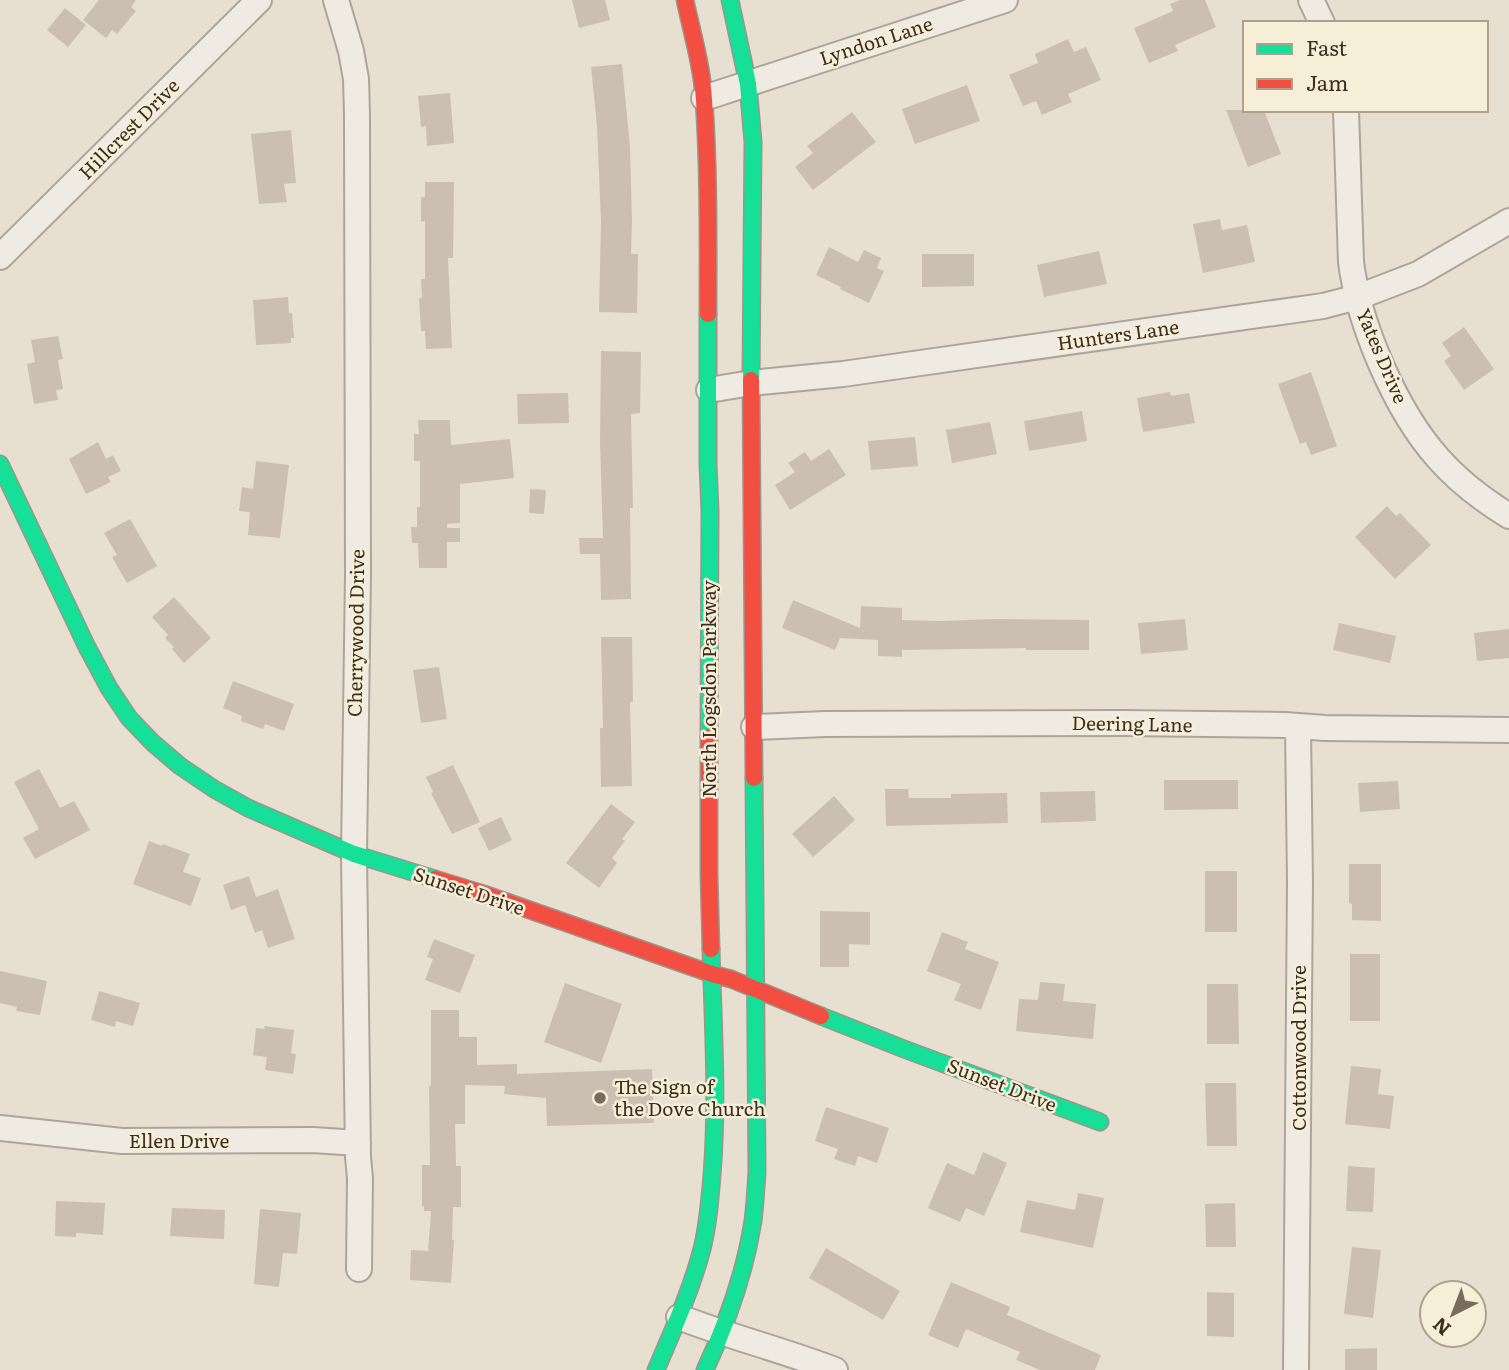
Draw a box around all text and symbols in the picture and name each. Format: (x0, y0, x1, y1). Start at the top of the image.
street label: Lyndon Lane (815, 9, 936, 72)
legend (1243, 21, 1488, 112)
text: Fast (1306, 31, 1347, 62)
text: Jam (1306, 66, 1348, 97)
street label: Hillcrest Drive (72, 71, 185, 185)
street label: Yates Drive (1350, 304, 1416, 408)
street label: Hunters Lane (1055, 312, 1181, 356)
street label: Cherrywood Drive (340, 549, 370, 717)
street label: North Logsdon Parkway (694, 580, 722, 798)
street label: Deering Lane (1071, 708, 1193, 738)
street label: Sunset Drive (410, 859, 529, 921)
street label: Cottonwood Drive (1284, 965, 1312, 1131)
street label: Sunset Drive (944, 1050, 1061, 1118)
place label: The Sign of the Dove Church (614, 1072, 766, 1122)
marker: The Sign of the Dove Church (592, 1090, 608, 1106)
street label: Ellen Drive (129, 1126, 229, 1154)
north arrow (1418, 1279, 1488, 1349)
text: N (1426, 1312, 1456, 1343)

